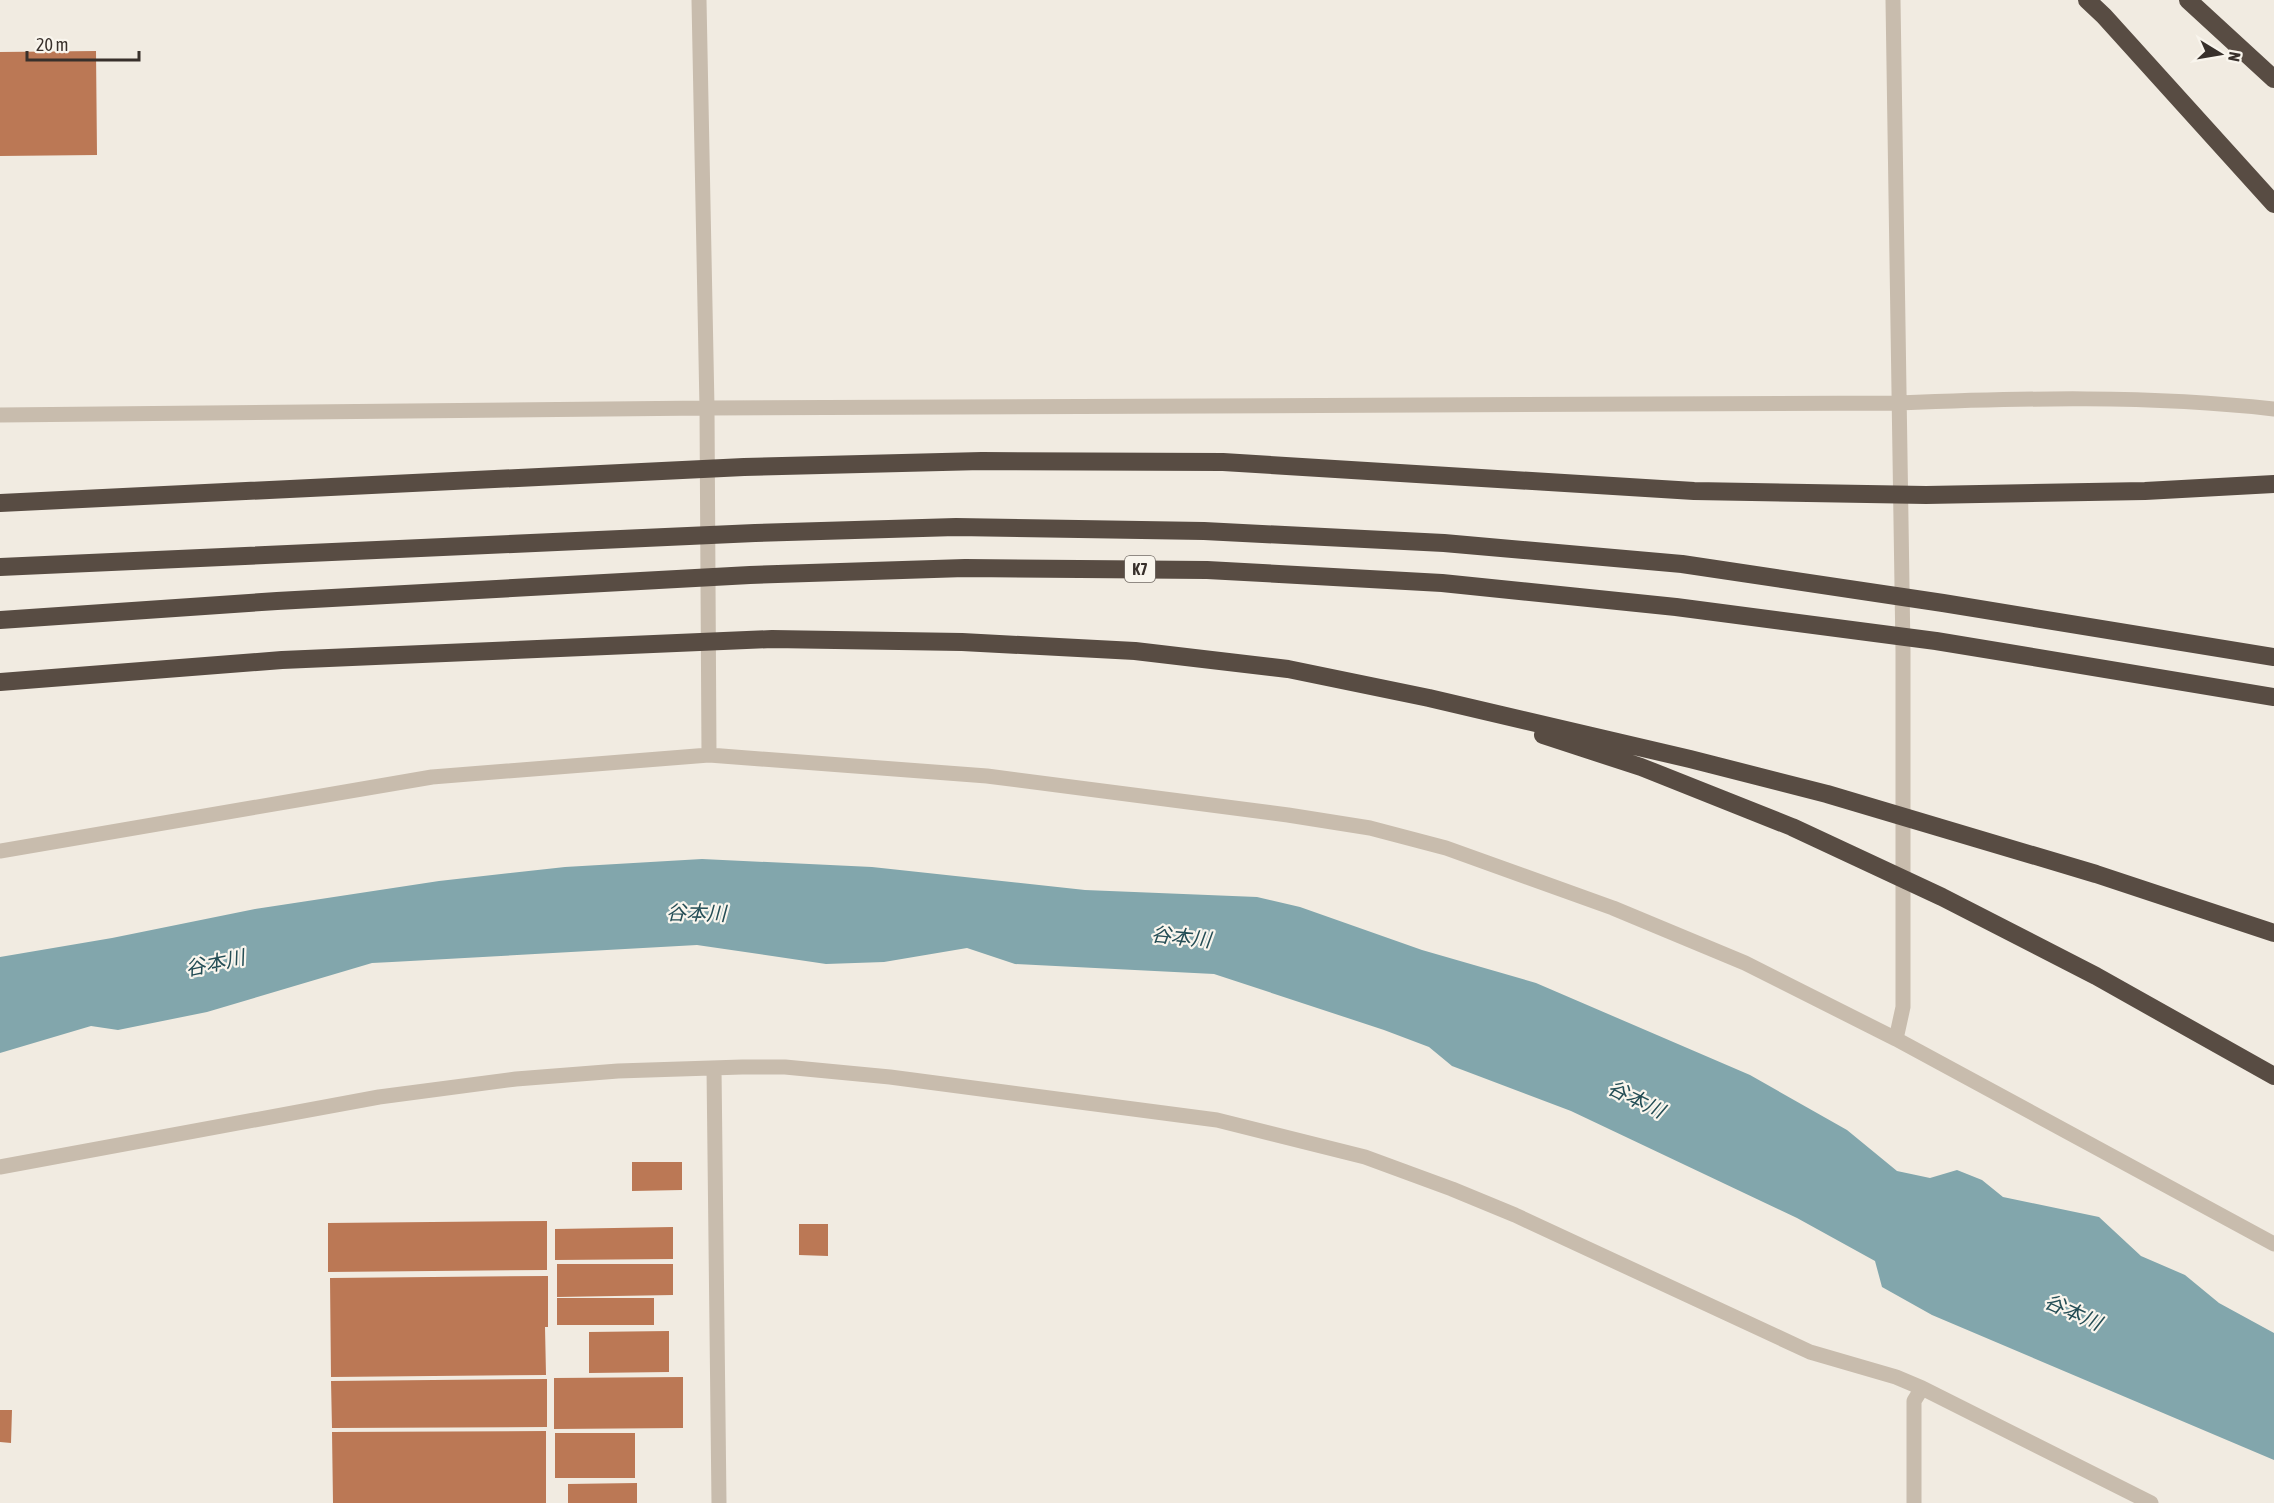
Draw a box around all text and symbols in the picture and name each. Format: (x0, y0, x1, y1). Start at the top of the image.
scale bar (27, 24, 140, 62)
north arrow (2190, 24, 2250, 84)
text: 20 m (36, 34, 68, 55)
text: N (2225, 51, 2244, 63)
road number: K7 (1125, 556, 1155, 582)
water label: 谷本川 (666, 900, 728, 925)
water label: 谷本川 (1150, 922, 1214, 951)
water label: 谷本川 (183, 945, 249, 980)
water label: 谷本川 (1604, 1075, 1670, 1123)
water label: 谷本川 (2041, 1289, 2107, 1335)

